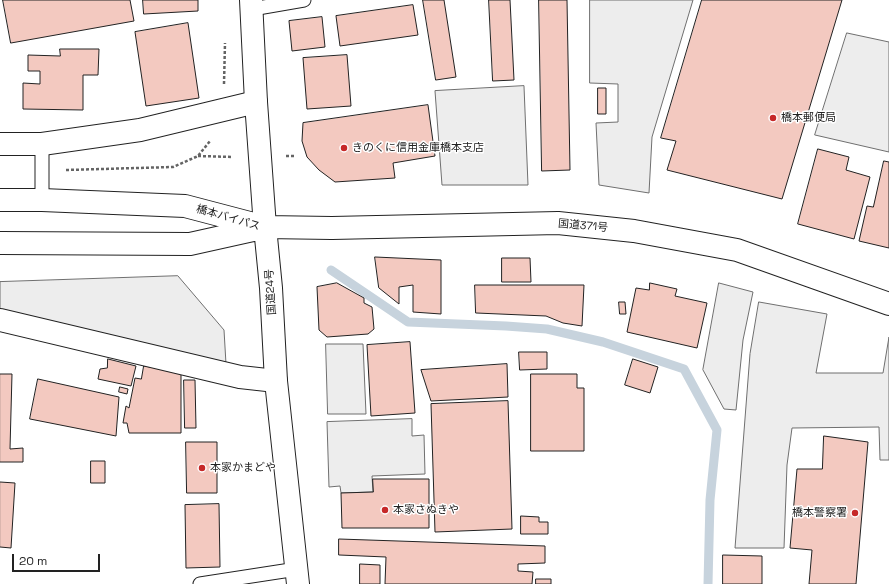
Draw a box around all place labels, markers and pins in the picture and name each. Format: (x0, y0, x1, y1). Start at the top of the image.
place label: 橋本郵便局 (781, 111, 836, 125)
marker: 橋本郵便局 (768, 113, 778, 123)
place label: きのくに信用金庫橋本支店 (352, 141, 484, 155)
marker: きのくに信用金庫橋本支店 (339, 143, 349, 153)
place label: 本家かまどや (210, 461, 276, 475)
marker: 本家かまどや (197, 463, 207, 473)
place label: 本家さぬきや (393, 503, 459, 517)
marker: 本家さぬきや (380, 505, 390, 515)
place label: 橋本警察署 (792, 506, 847, 520)
marker: 橋本警察署 (850, 508, 860, 518)

